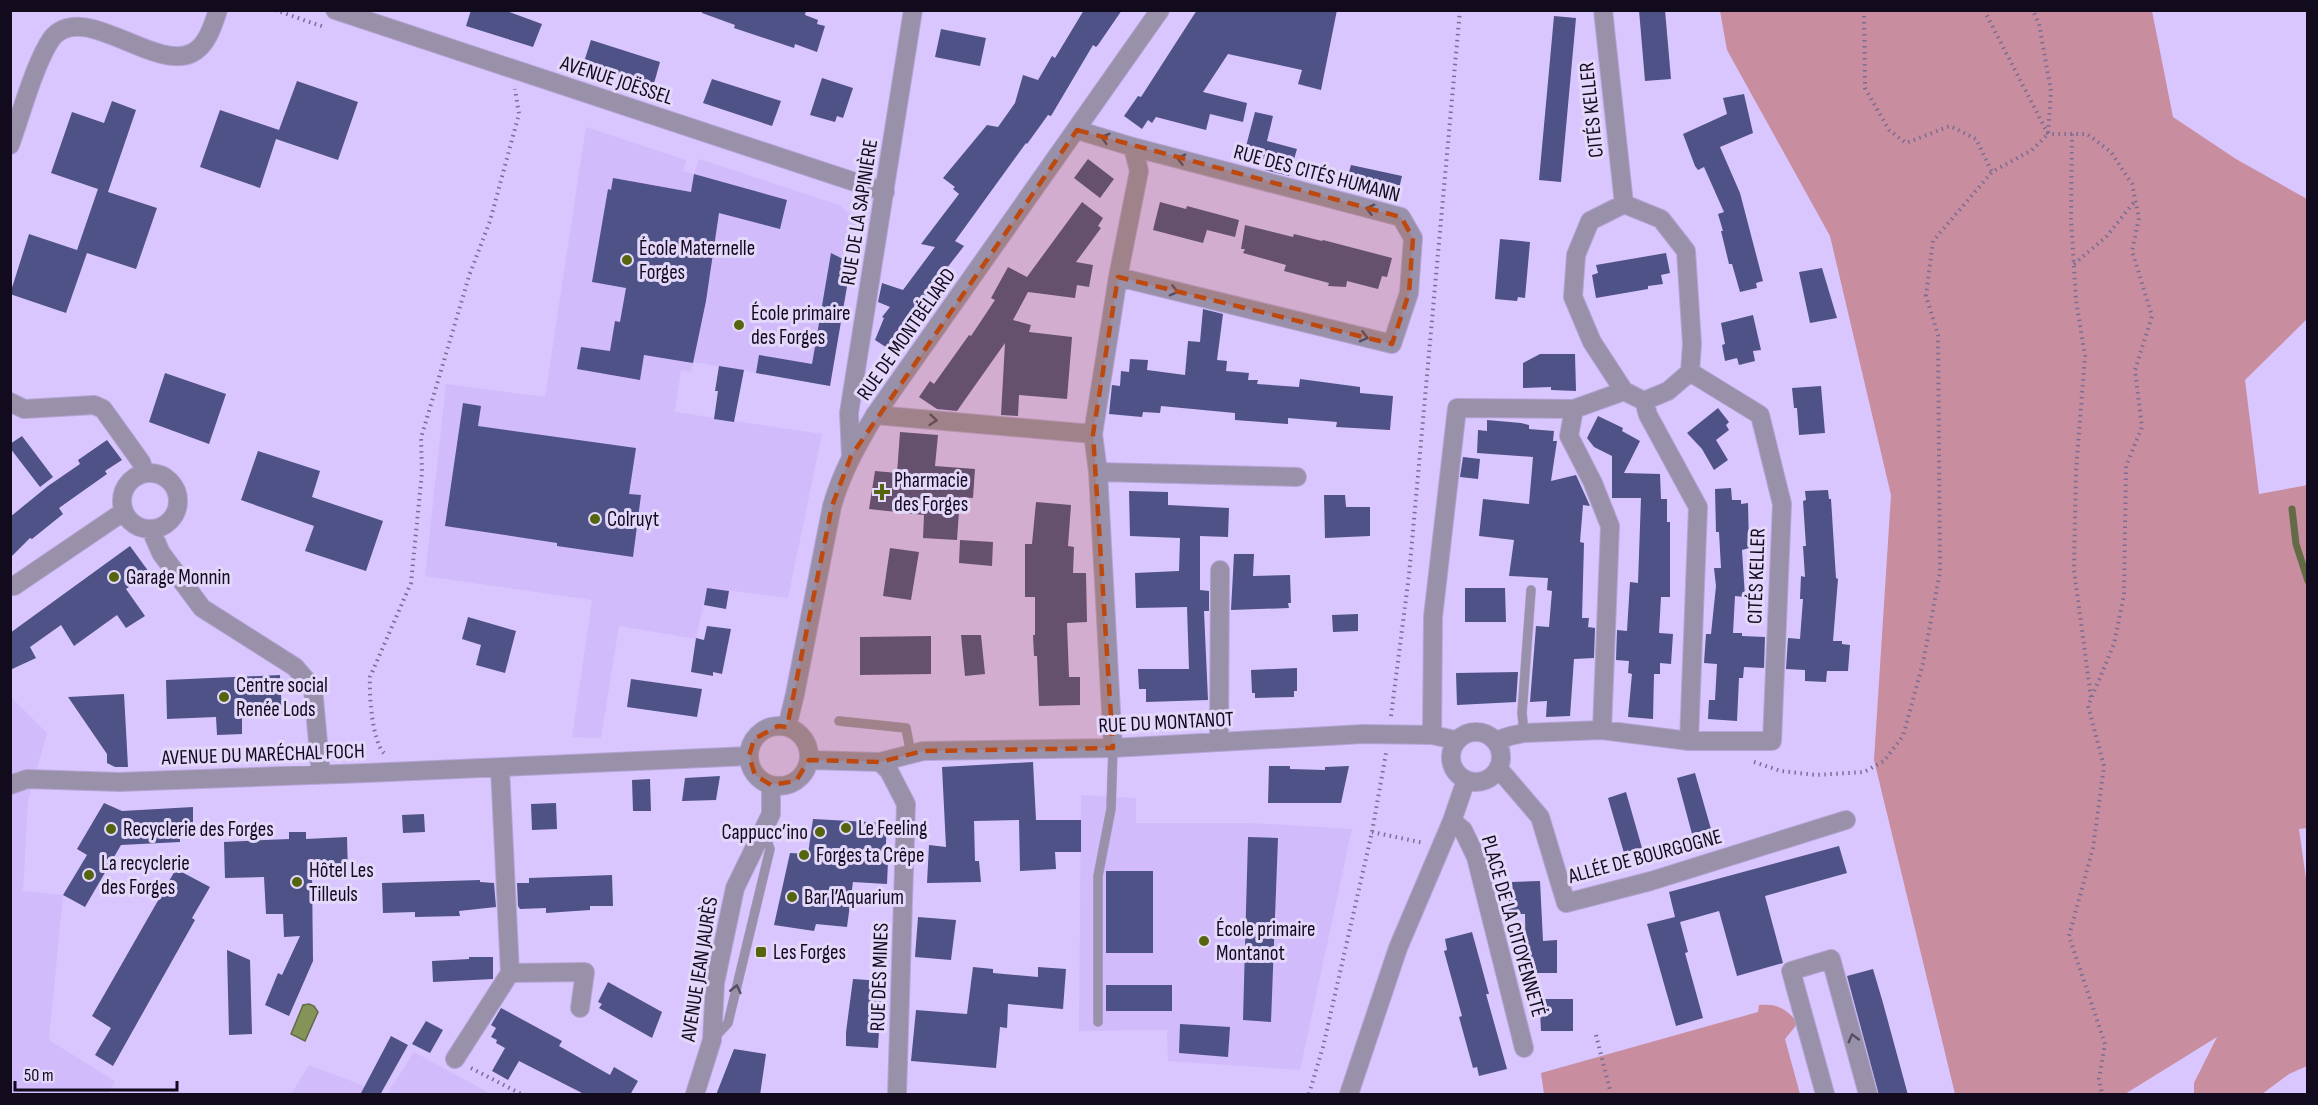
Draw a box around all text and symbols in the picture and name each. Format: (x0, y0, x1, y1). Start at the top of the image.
street label: AVENUE JOËSSEL (556, 50, 677, 111)
street label: CITÉS KELLER (1574, 61, 1609, 159)
one-way arrow (1100, 133, 1111, 145)
street label: RUE DE LA SAPINIÈRE (836, 137, 883, 287)
street label: RUE DES CITÉS HUMANN (1231, 139, 1403, 208)
one-way arrow (1177, 154, 1187, 167)
one-way arrow (1365, 203, 1375, 216)
place label: École Maternelle Forges (639, 236, 755, 285)
marker: École Maternelle Forges (620, 253, 634, 267)
street label: RUE DE MONTBÉLIARD (852, 263, 961, 405)
one-way arrow (1169, 283, 1179, 296)
place label: École primaire des Forges (751, 301, 850, 350)
marker: École primaire des Forges (732, 318, 746, 332)
one-way arrow (1359, 330, 1369, 343)
one-way arrow (929, 414, 938, 427)
place label: Pharmacie des Forges (894, 468, 968, 517)
marker: Pharmacie des Forges (875, 485, 889, 499)
place label: Colruyt (607, 507, 659, 532)
marker: Colruyt (588, 512, 602, 526)
street label: CITÉS KELLER (1742, 527, 1771, 624)
place label: Garage Monnin (126, 565, 230, 590)
marker: Garage Monnin (107, 570, 121, 584)
place label: Centre social Renée Lods (236, 673, 328, 722)
marker: Centre social Renée Lods (217, 690, 231, 704)
street label: RUE DU MONTANOT (1098, 706, 1235, 739)
street label: AVENUE DU MARÉCHAL FOCH (160, 738, 365, 771)
place label: Le Feeling (858, 816, 928, 841)
place label: Recyclerie des Forges (123, 817, 274, 842)
place label: Cappucc’ino (722, 820, 808, 845)
marker: Le Feeling (839, 821, 853, 835)
marker: Recyclerie des Forges (104, 822, 118, 836)
street label: ALLÉE DE BOURGOGNE (1565, 824, 1725, 889)
marker: Cappucc’ino (813, 825, 827, 839)
street label: PLACE DE LA CITOYENNETÉ (1476, 832, 1551, 1020)
place label: Forges ta Crêpe (816, 843, 924, 868)
marker: Forges ta Crêpe (797, 848, 811, 862)
place label: La recyclerie des Forges (101, 851, 190, 900)
place label: Hôtel Les Tilleuls (309, 858, 374, 907)
marker: La recyclerie des Forges (82, 868, 96, 882)
marker: Hôtel Les Tilleuls (290, 875, 304, 889)
place label: Bar l’Aquarium (804, 885, 904, 910)
marker: Bar l’Aquarium (785, 890, 799, 904)
street label: AVENUE JEAN JAURÈS (676, 895, 723, 1044)
place label: École primaire Montanot (1216, 917, 1315, 966)
street label: RUE DES MINES (865, 922, 894, 1032)
marker: École primaire Montanot (1197, 934, 1211, 948)
place label: Les Forges (773, 940, 846, 965)
marker: Les Forges (754, 945, 768, 959)
one-way arrow (729, 984, 742, 994)
one-way arrow (1848, 1033, 1860, 1044)
scale bar (15, 1054, 177, 1092)
text: 50 m (24, 1065, 54, 1086)

